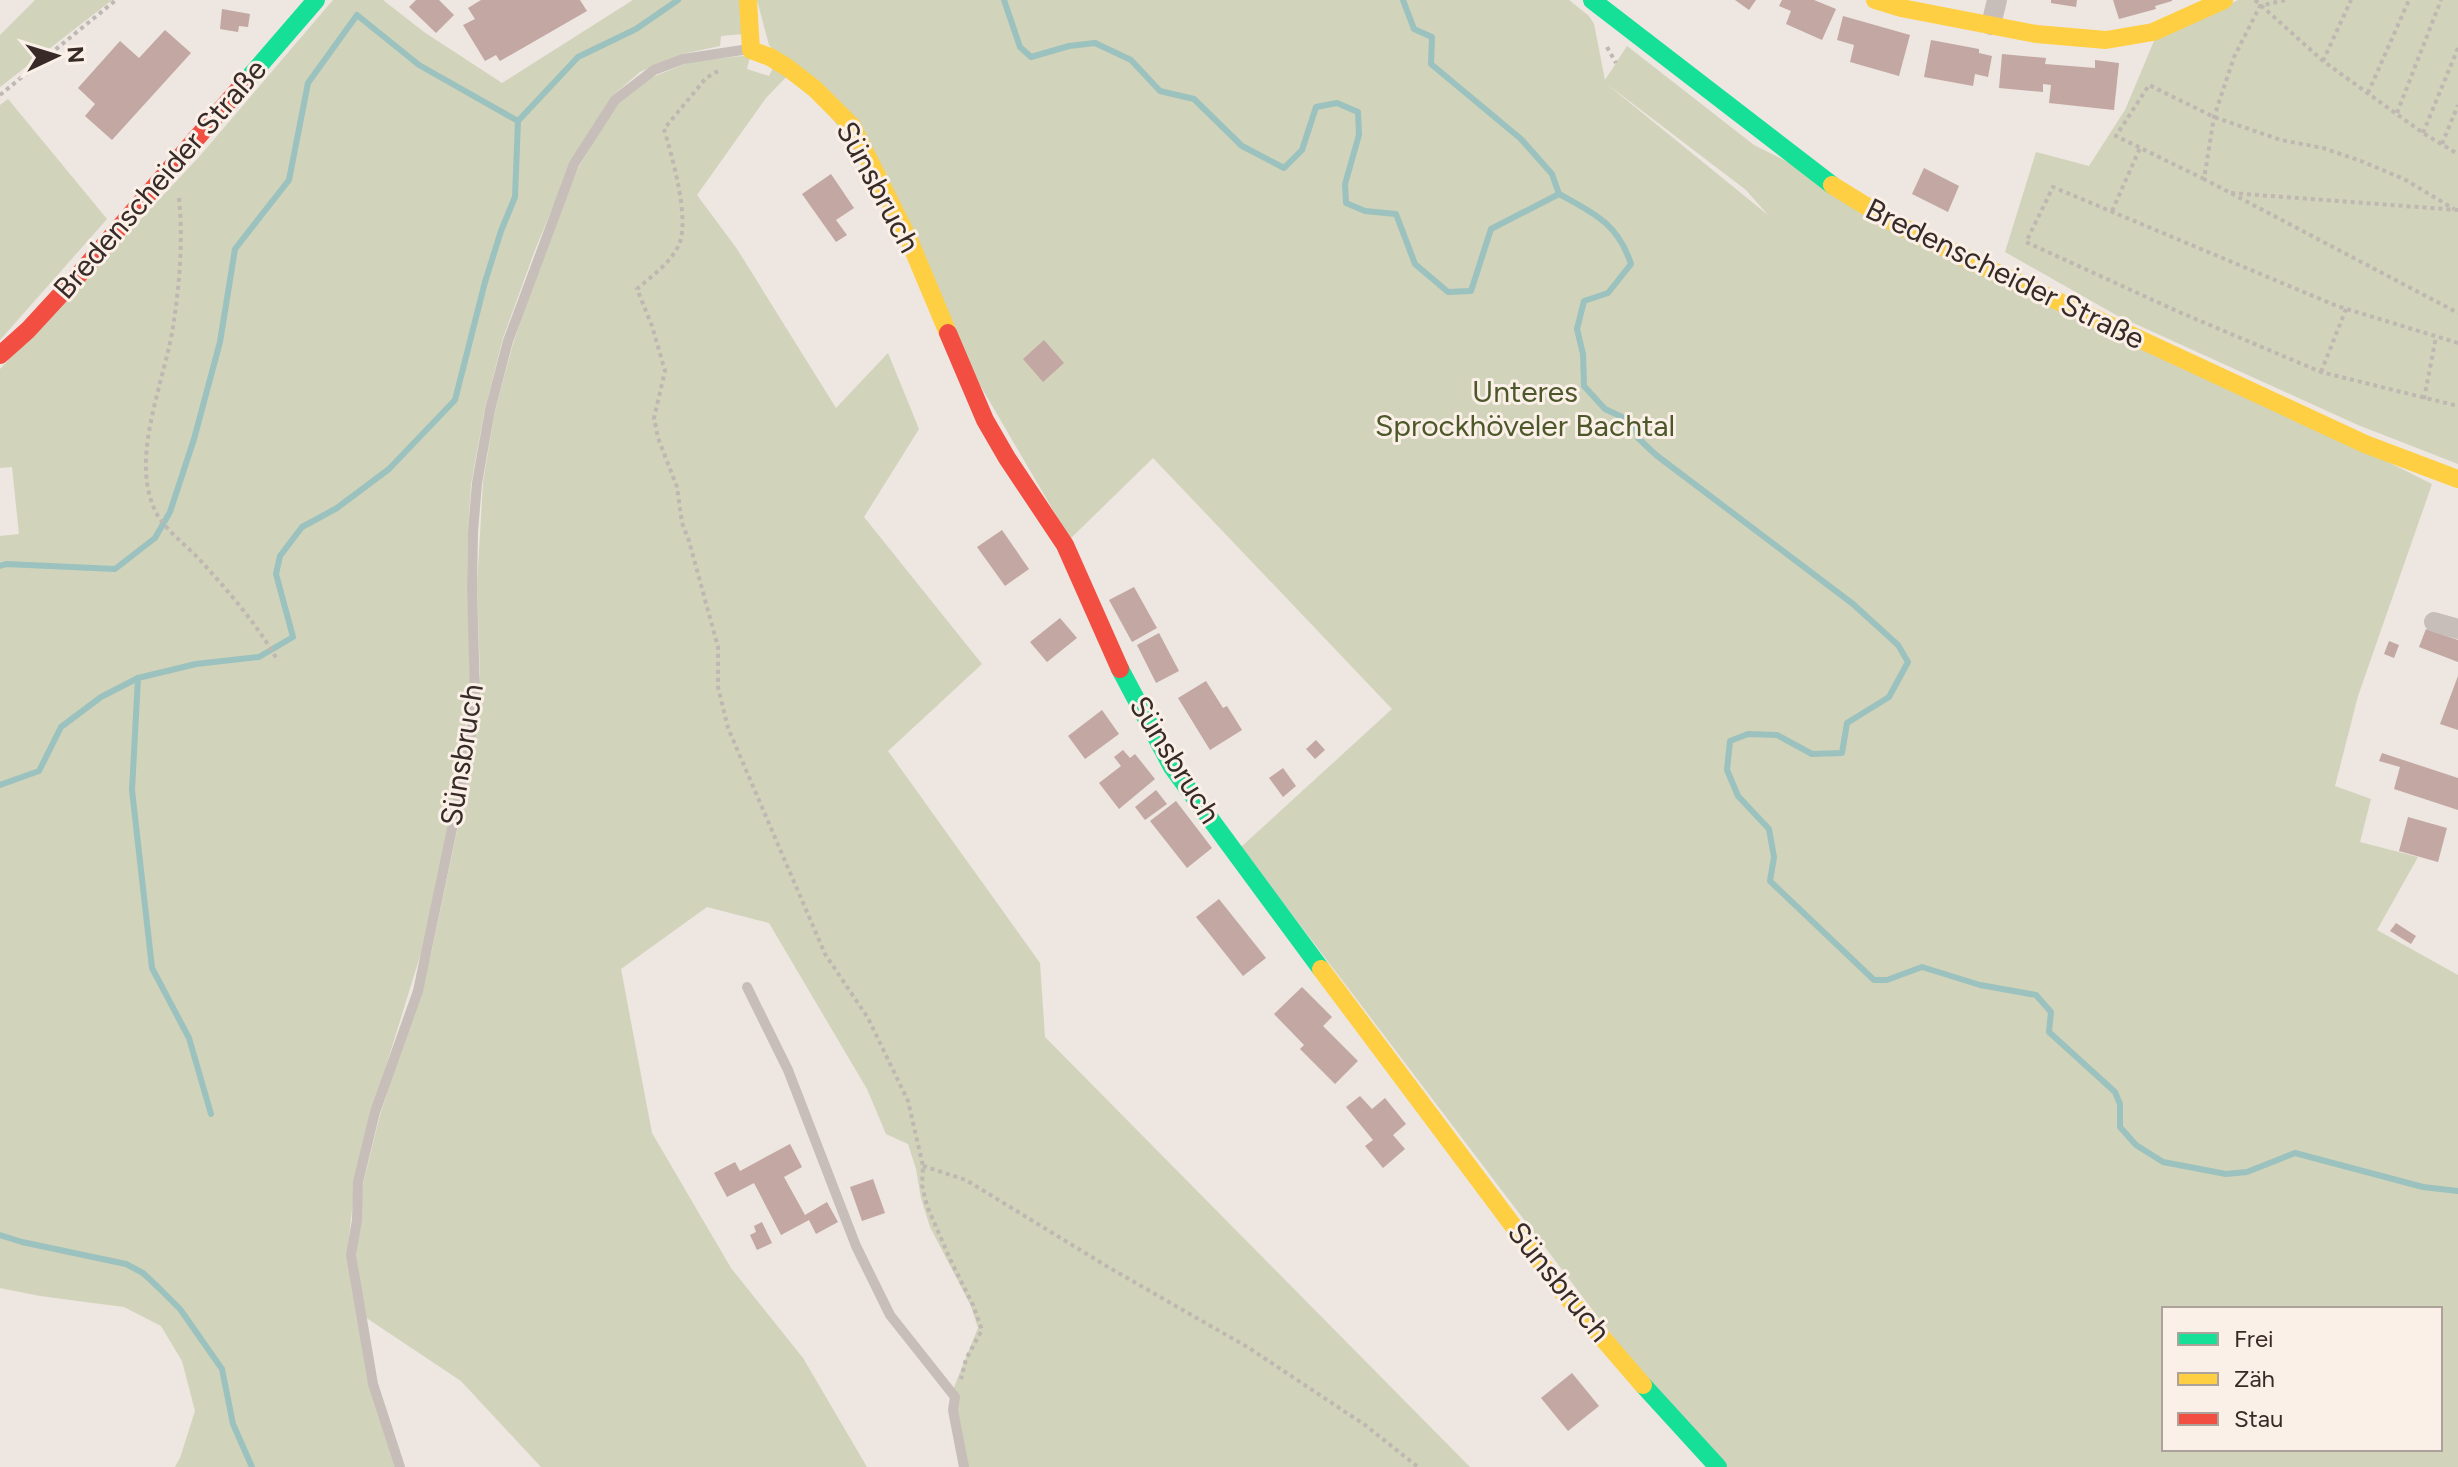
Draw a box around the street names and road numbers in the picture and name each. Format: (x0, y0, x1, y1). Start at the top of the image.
street label: Bredenscheider Straße (45, 51, 274, 306)
street label: Sünsbruch (828, 115, 928, 259)
street label: Bredenscheider Straße (1860, 190, 2151, 357)
street label: Sünsbruch (432, 681, 491, 829)
street label: Sünsbruch (1122, 689, 1229, 830)
street label: Sünsbruch (1500, 1214, 1619, 1349)

